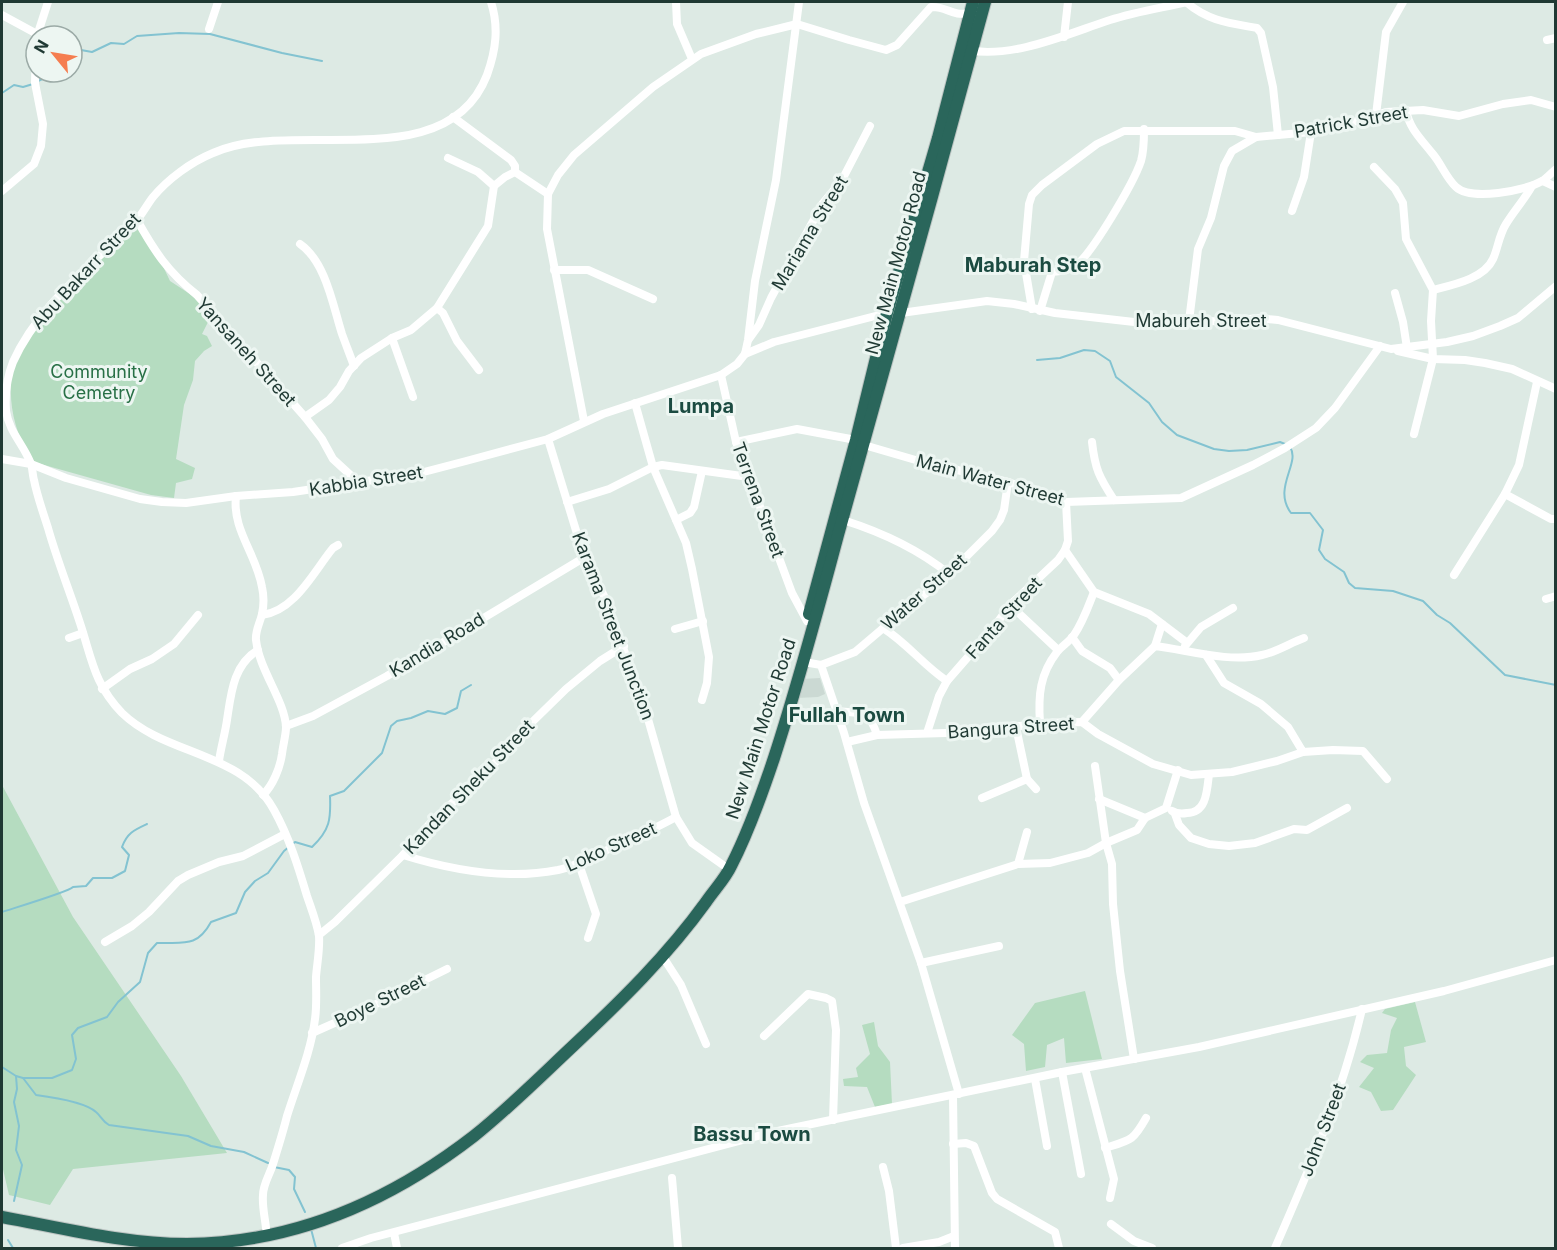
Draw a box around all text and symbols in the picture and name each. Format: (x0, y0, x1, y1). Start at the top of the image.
north arrow (24, 24, 84, 84)
text: N (29, 36, 53, 57)
street label: Patrick Street (1292, 101, 1409, 142)
street label: New Main Motor Road (861, 169, 930, 357)
street label: Mariama Street (767, 172, 852, 294)
street label: Abu Bakarr Street (27, 208, 145, 333)
district label: Maburah Step (965, 253, 1101, 277)
street label: Yansaneh Street (192, 293, 301, 410)
street label: Mabureh Street (1135, 310, 1267, 331)
park label: Community Cemetry (50, 361, 148, 403)
district label: Lumpa (668, 394, 734, 418)
street label: Terrena Street (728, 439, 789, 561)
street label: Main Water Street (914, 450, 1066, 509)
street label: Kabbia Street (308, 461, 424, 500)
street label: Karama Street Junction (568, 529, 659, 723)
street label: Water Street (877, 549, 971, 634)
street label: Fanta Street (961, 572, 1046, 663)
street label: Kandia Road (386, 608, 488, 681)
street label: New Main Motor Road (721, 636, 800, 822)
district label: Fullah Town (789, 703, 905, 727)
street label: Bangura Street (947, 713, 1075, 742)
street label: Kandan Sheku Street (399, 715, 538, 858)
street label: Loko Street (562, 817, 660, 876)
street label: Boye Street (331, 970, 429, 1032)
street label: John Street (1295, 1080, 1350, 1179)
district label: Bassu Town (693, 1122, 811, 1146)

